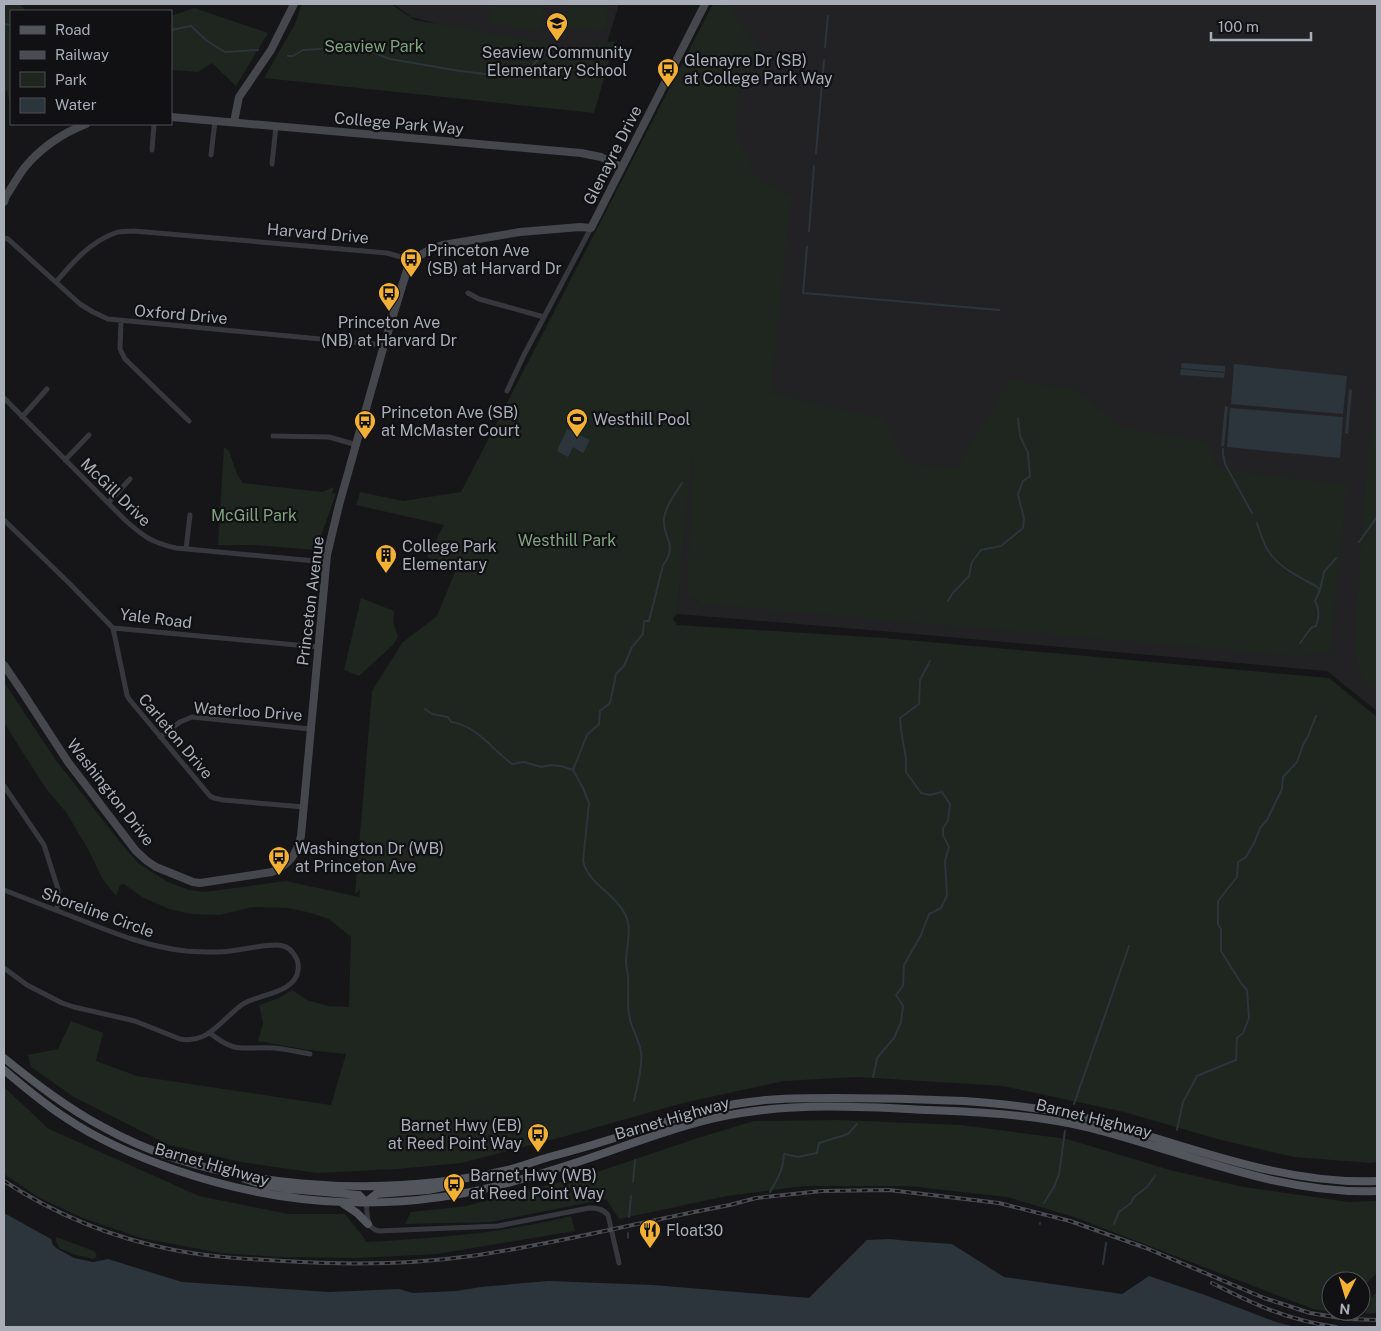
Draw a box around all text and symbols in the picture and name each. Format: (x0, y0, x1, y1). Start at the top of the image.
legend (10, 10, 172, 125)
scale bar (1211, 10, 1311, 42)
school or university icon: Seaview Community Elementary School (545, 11, 569, 42)
text: 100 m (1218, 18, 1259, 35)
text: Road (55, 21, 91, 38)
park label: Seaview Park (324, 37, 424, 56)
place label: Seaview Community Elementary School (482, 43, 633, 80)
text: Railway (55, 46, 109, 63)
place label: Glenayre Dr (SB) at College Park Way (684, 51, 833, 88)
bus stop icon: Glenayre Dr (SB) at College Park Way (656, 57, 680, 88)
text: Park (55, 71, 87, 88)
text: Water (55, 96, 97, 113)
street label: Glenayre Drive (579, 102, 646, 208)
street label: College Park Way (333, 108, 465, 139)
street label: Harvard Drive (266, 220, 370, 247)
place label: Princeton Ave (SB) at Harvard Dr (427, 241, 562, 278)
bus stop icon: Princeton Ave (SB) at Harvard Dr (399, 247, 423, 278)
bus stop icon: Princeton Ave (NB) at Harvard Dr (377, 281, 401, 312)
street label: Oxford Drive (133, 301, 228, 328)
place label: Princeton Ave (NB) at Harvard Dr (321, 313, 457, 350)
place label: Princeton Ave (SB) at McMaster Court (381, 403, 520, 440)
sports icon: Westhill Pool (565, 407, 589, 438)
bus stop icon: Princeton Ave (SB) at McMaster Court (353, 409, 377, 440)
place label: Westhill Pool (593, 410, 690, 429)
street label: McGill Drive (77, 454, 155, 531)
park label: McGill Park (211, 506, 297, 525)
park label: Westhill Park (518, 531, 616, 550)
street label: Princeton Avenue (293, 535, 328, 667)
place label: College Park Elementary (402, 537, 497, 574)
building icon: College Park Elementary (374, 543, 398, 574)
street label: Yale Road (119, 605, 193, 632)
street label: Carleton Drive (134, 690, 217, 783)
street label: Waterloo Drive (193, 698, 303, 725)
street label: Washington Drive (63, 735, 158, 850)
place label: Washington Dr (WB) at Princeton Ave (295, 839, 444, 876)
bus stop icon: Washington Dr (WB) at Princeton Ave (267, 845, 291, 876)
street label: Shoreline Circle (39, 883, 157, 942)
street label: Barnet Highway (613, 1093, 732, 1144)
street label: Barnet Highway (1034, 1095, 1154, 1142)
place label: Barnet Hwy (EB) at Reed Point Way (388, 1116, 522, 1153)
bus stop icon: Barnet Hwy (EB) at Reed Point Way (526, 1122, 550, 1153)
street label: Barnet Highway (152, 1139, 272, 1190)
place label: Barnet Hwy (WB) at Reed Point Way (470, 1166, 605, 1203)
bus stop icon: Barnet Hwy (WB) at Reed Point Way (442, 1172, 466, 1203)
restaurant icon: Float30 (638, 1218, 662, 1249)
place label: Float30 (666, 1221, 724, 1240)
north arrow (1321, 1271, 1371, 1321)
text: N (1339, 1301, 1351, 1317)

